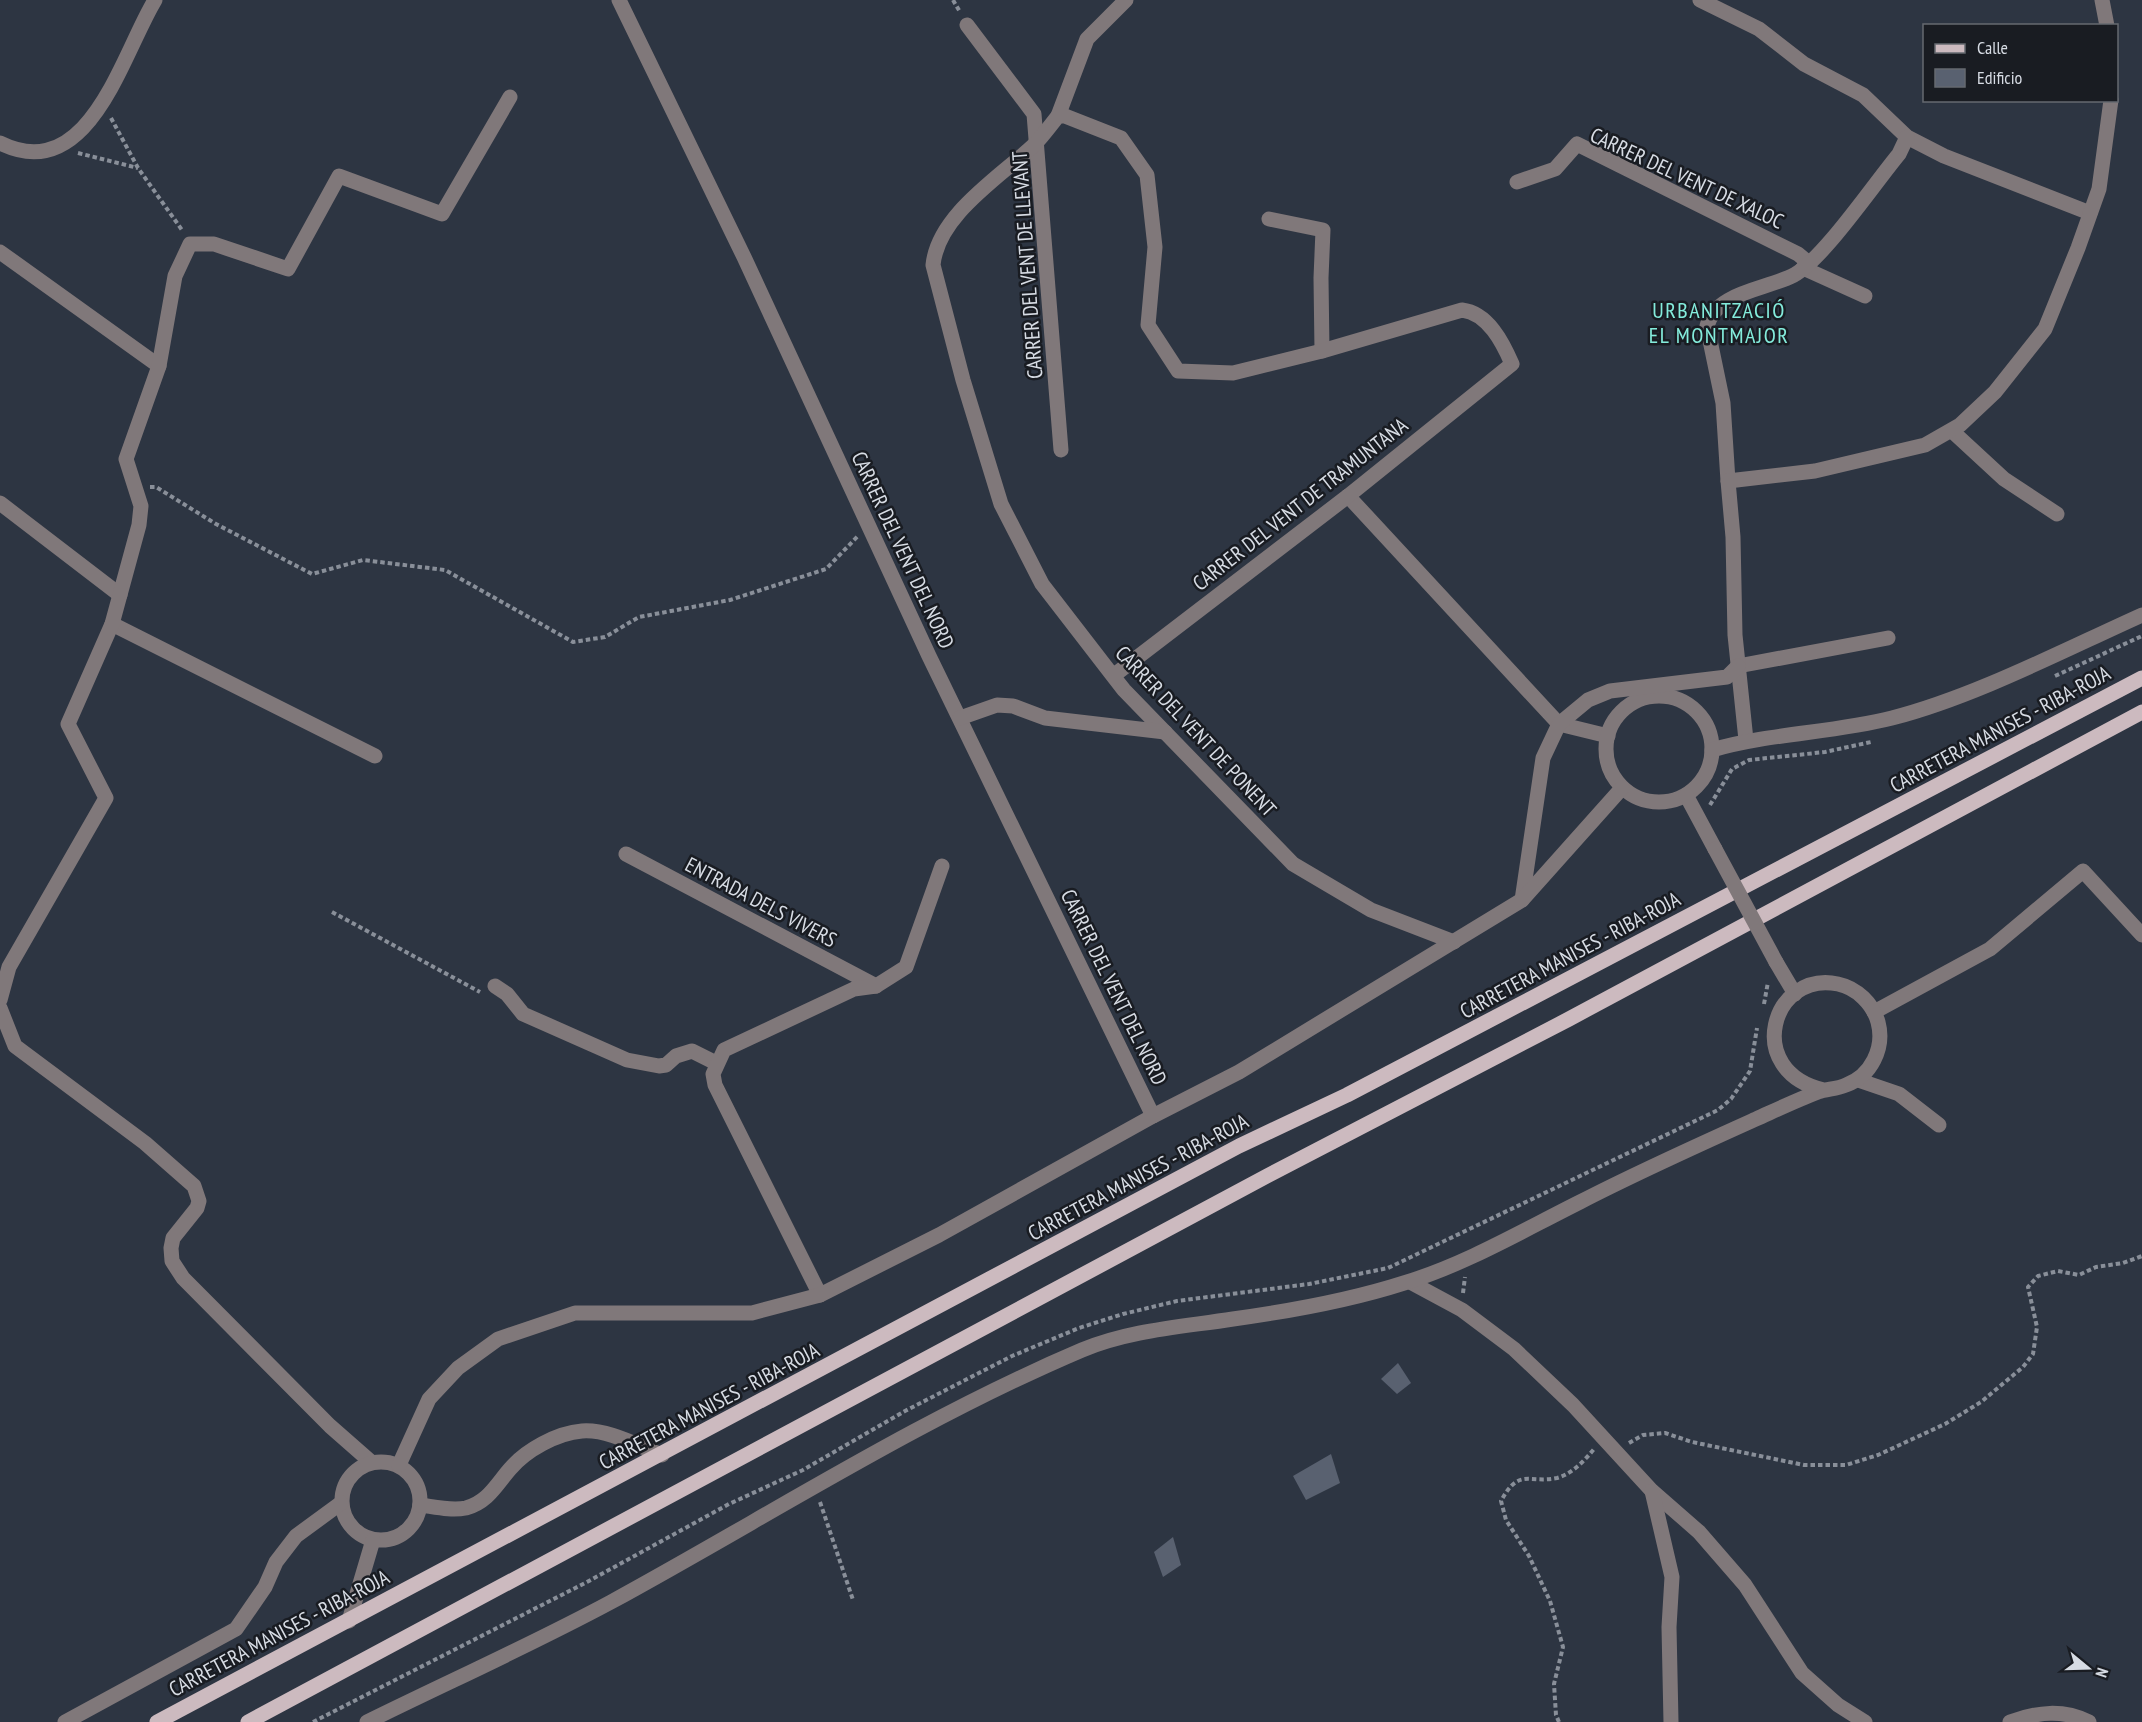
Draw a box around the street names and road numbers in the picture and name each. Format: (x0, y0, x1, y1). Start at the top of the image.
street label: CARRER DEL VENT DE XALOC (1586, 121, 1788, 235)
street label: CARRER DEL VENT DE LLEVANT (1006, 150, 1048, 380)
street label: CARRER DEL VENT DE TRAMUNTANA (1187, 412, 1413, 596)
street label: CARRER DEL VENT DEL NORD (845, 447, 961, 653)
street label: CARRER DEL VENT DE PONENT (1110, 640, 1283, 823)
street label: CARRETERA MANISES - RIBA-ROJA (1885, 659, 2115, 799)
street label: ENTRADA DELS VIVERS (681, 851, 841, 953)
street label: CARRER DEL VENT DEL NORD (1055, 885, 1173, 1089)
street label: CARRETERA MANISES - RIBA-ROJA (1455, 885, 1685, 1025)
street label: CARRETERA MANISES - RIBA-ROJA (1023, 1107, 1253, 1247)
street label: CARRETERA MANISES - RIBA-ROJA (594, 1336, 824, 1476)
street label: CARRETERA MANISES - RIBA-ROJA (164, 1563, 394, 1703)

